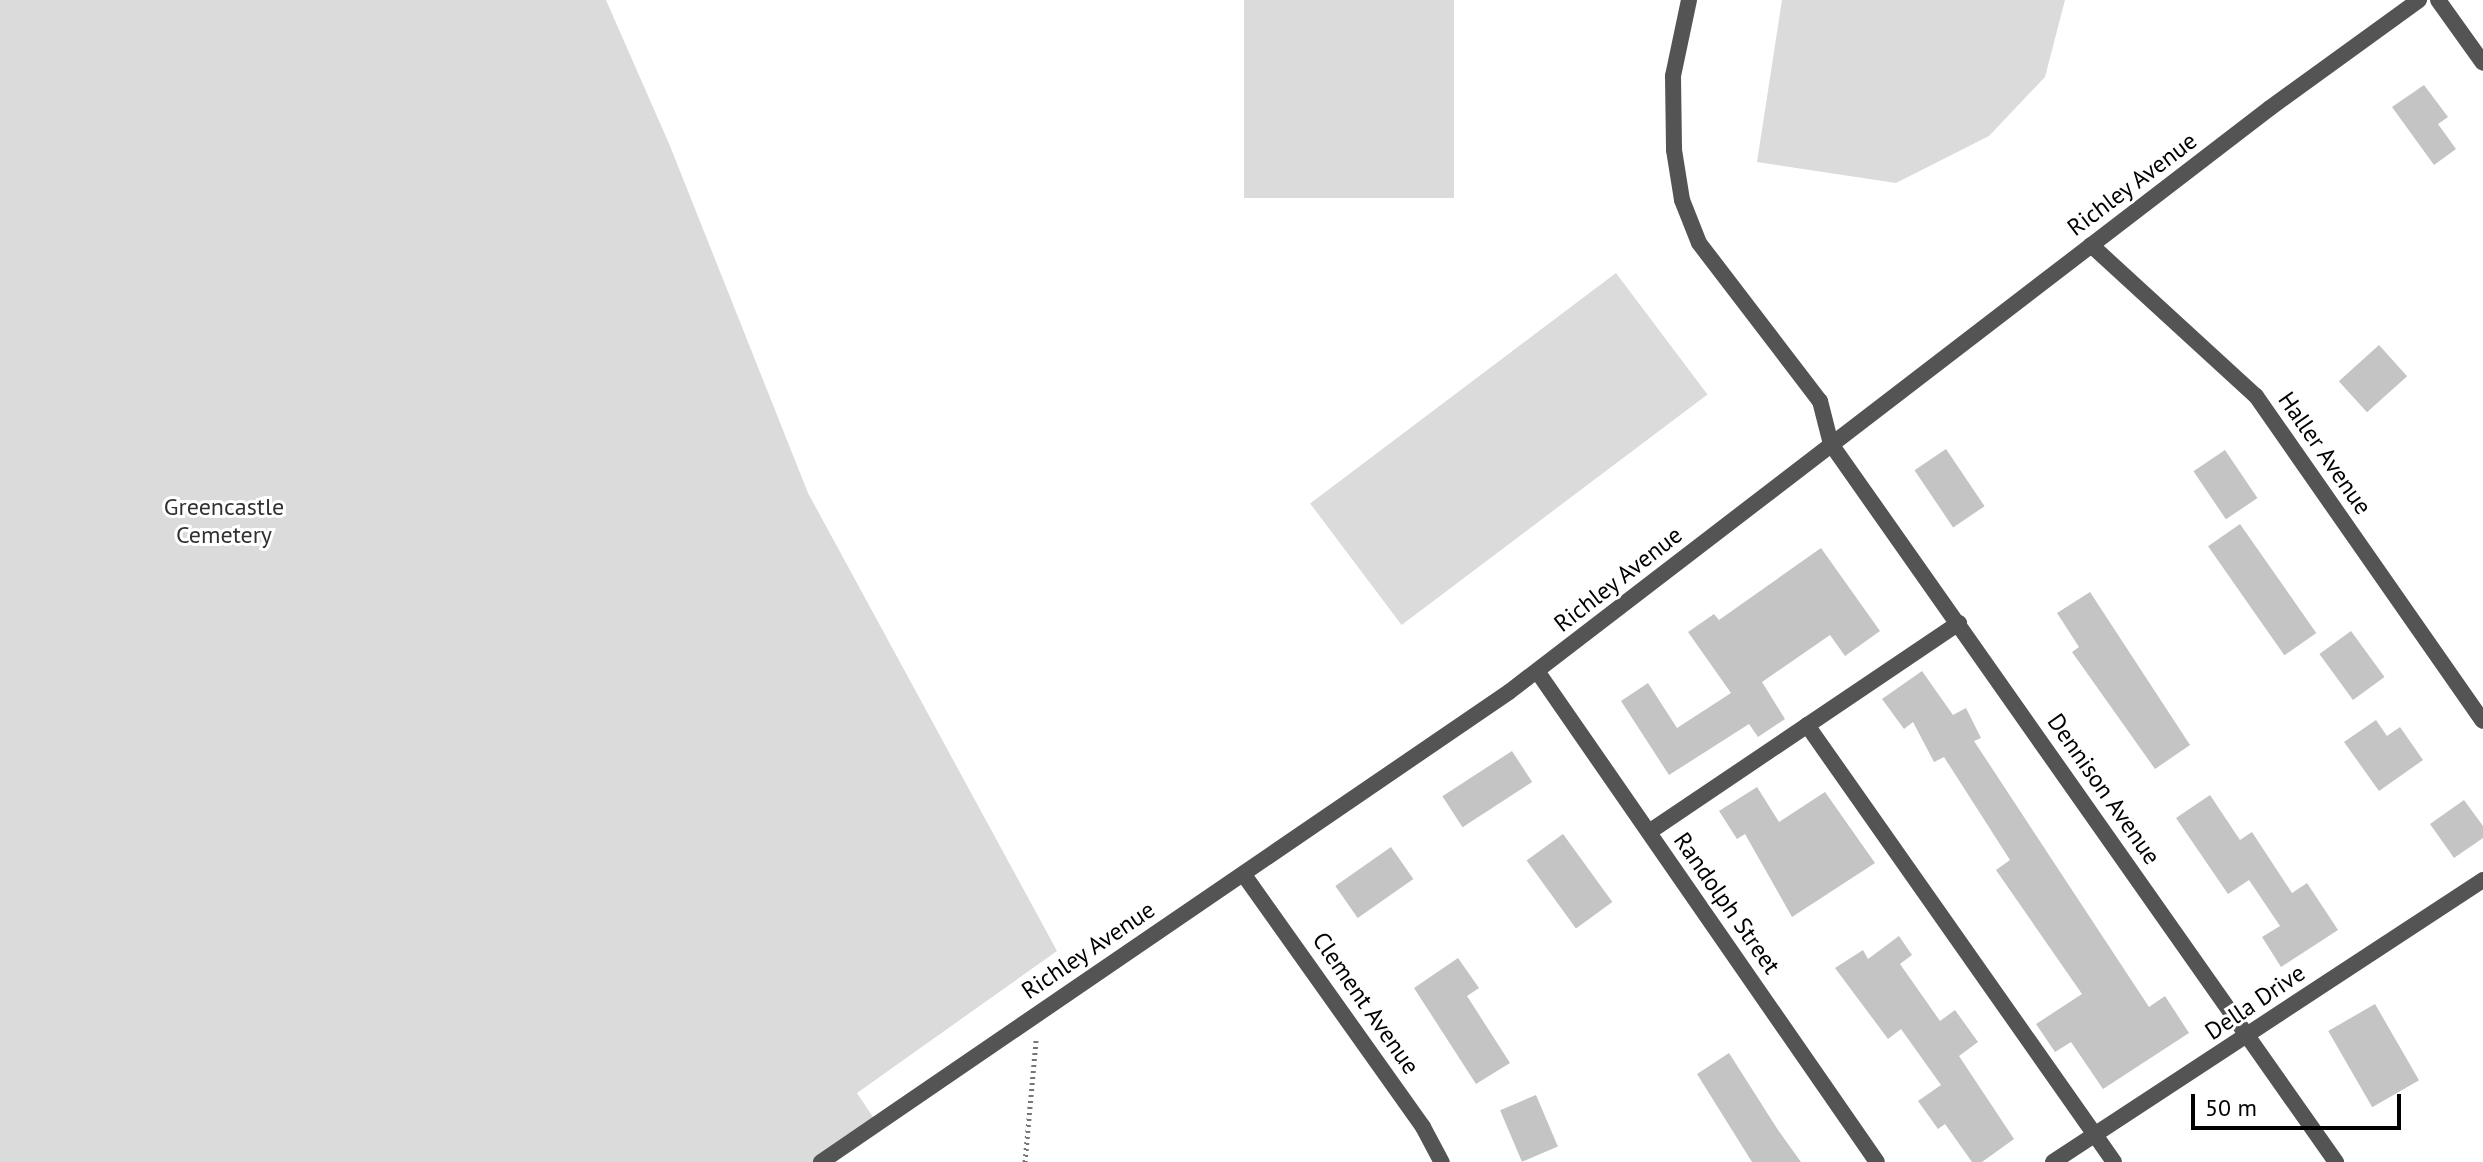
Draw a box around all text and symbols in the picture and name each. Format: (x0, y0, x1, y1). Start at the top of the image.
street label: Richley Avenue (2061, 126, 2203, 242)
street label: Haller Avenue (2272, 386, 2378, 520)
park label: Greencastle Cemetery (164, 493, 284, 549)
street label: Richley Avenue (1548, 520, 1688, 638)
street label: Dennison Avenue (2041, 708, 2167, 870)
street label: Randolph Street (1668, 827, 1786, 979)
street label: Richley Avenue (1015, 894, 1161, 1006)
street label: Clement Avenue (1306, 926, 1426, 1080)
street label: Della Drive (2200, 958, 2310, 1046)
scale bar (2195, 1078, 2405, 1128)
text: 50 m (2205, 1092, 2257, 1123)

